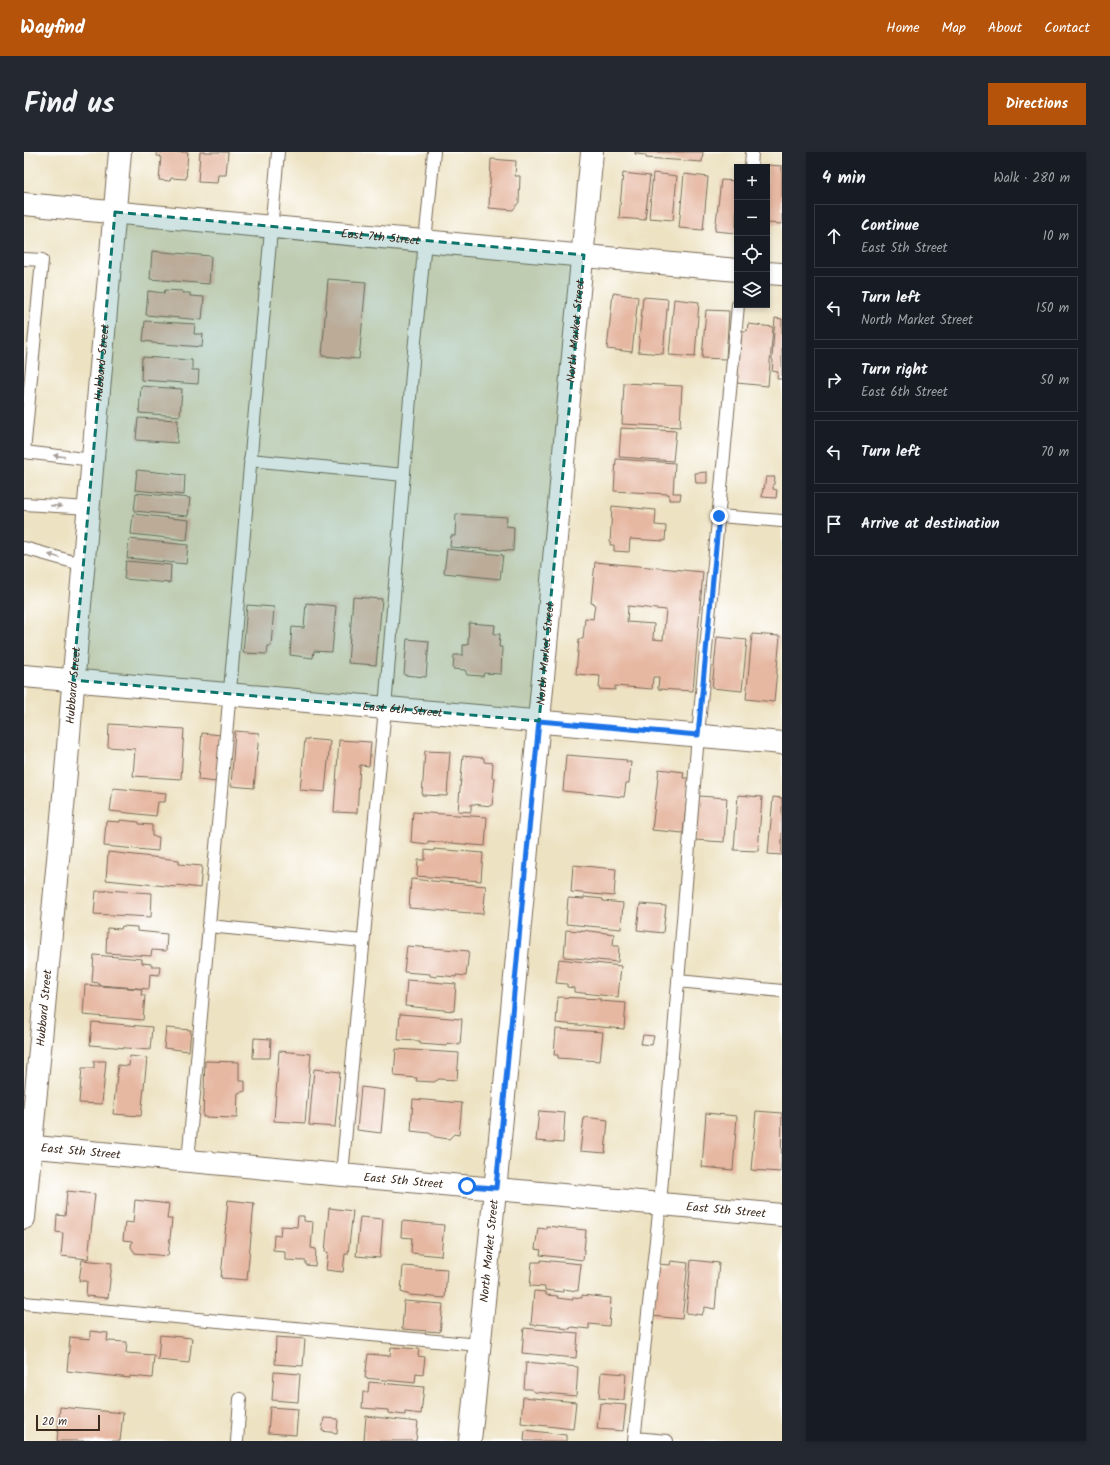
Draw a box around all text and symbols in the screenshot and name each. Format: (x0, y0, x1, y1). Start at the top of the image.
text: Wayfind (20, 13, 85, 43)
text: Home (886, 17, 920, 39)
text: Map (942, 17, 966, 39)
text: About (988, 17, 1022, 39)
text: Contact (1044, 17, 1090, 39)
text: Find us (24, 82, 115, 127)
button: Directions (988, 83, 1086, 125)
map controls (734, 164, 770, 308)
button: + (734, 164, 770, 200)
text: 4 min (822, 165, 866, 192)
text: Walk · 280 m (994, 168, 1070, 189)
button: − (734, 200, 770, 236)
text: Continue (861, 214, 919, 238)
street label: East 7th Street (340, 224, 421, 251)
icon: ahead (823, 225, 845, 247)
text: 10 m (1043, 226, 1069, 247)
button: locate (734, 236, 770, 272)
text: East 5th Street (861, 238, 948, 259)
button: layers (734, 272, 770, 308)
street label: North Market Street (562, 278, 590, 383)
text: Turn left (861, 286, 921, 310)
icon: left (823, 297, 845, 319)
text: 150 m (1036, 298, 1069, 319)
text: North Market Street (861, 310, 973, 331)
street label: Hubbard Street (89, 323, 115, 402)
text: Turn right (861, 358, 928, 382)
icon: right (823, 369, 845, 391)
text: 50 m (1040, 370, 1069, 391)
text: East 6th Street (861, 382, 948, 403)
text: Turn left (861, 440, 921, 464)
icon: left (823, 441, 845, 463)
text: 70 m (1041, 442, 1069, 463)
one-way arrow (53, 453, 65, 459)
one-way arrow (50, 503, 63, 509)
route end (710, 507, 728, 525)
text: Arrive at destination (861, 512, 1000, 536)
icon: arrive (823, 513, 845, 535)
one-way arrow (48, 553, 60, 559)
street label: North Market Street (531, 601, 560, 706)
street label: Hubbard Street (61, 646, 86, 725)
street label: East 6th Street (362, 697, 444, 723)
street label: Hubbard Street (31, 968, 58, 1047)
street label: East 5th Street (40, 1139, 122, 1165)
street label: East 5th Street (363, 1168, 444, 1194)
route start (458, 1177, 476, 1195)
street label: East 5th Street (685, 1197, 767, 1224)
street label: North Market Street (475, 1198, 504, 1303)
scale bar (36, 1413, 100, 1432)
text: 20 m (42, 1413, 67, 1431)

